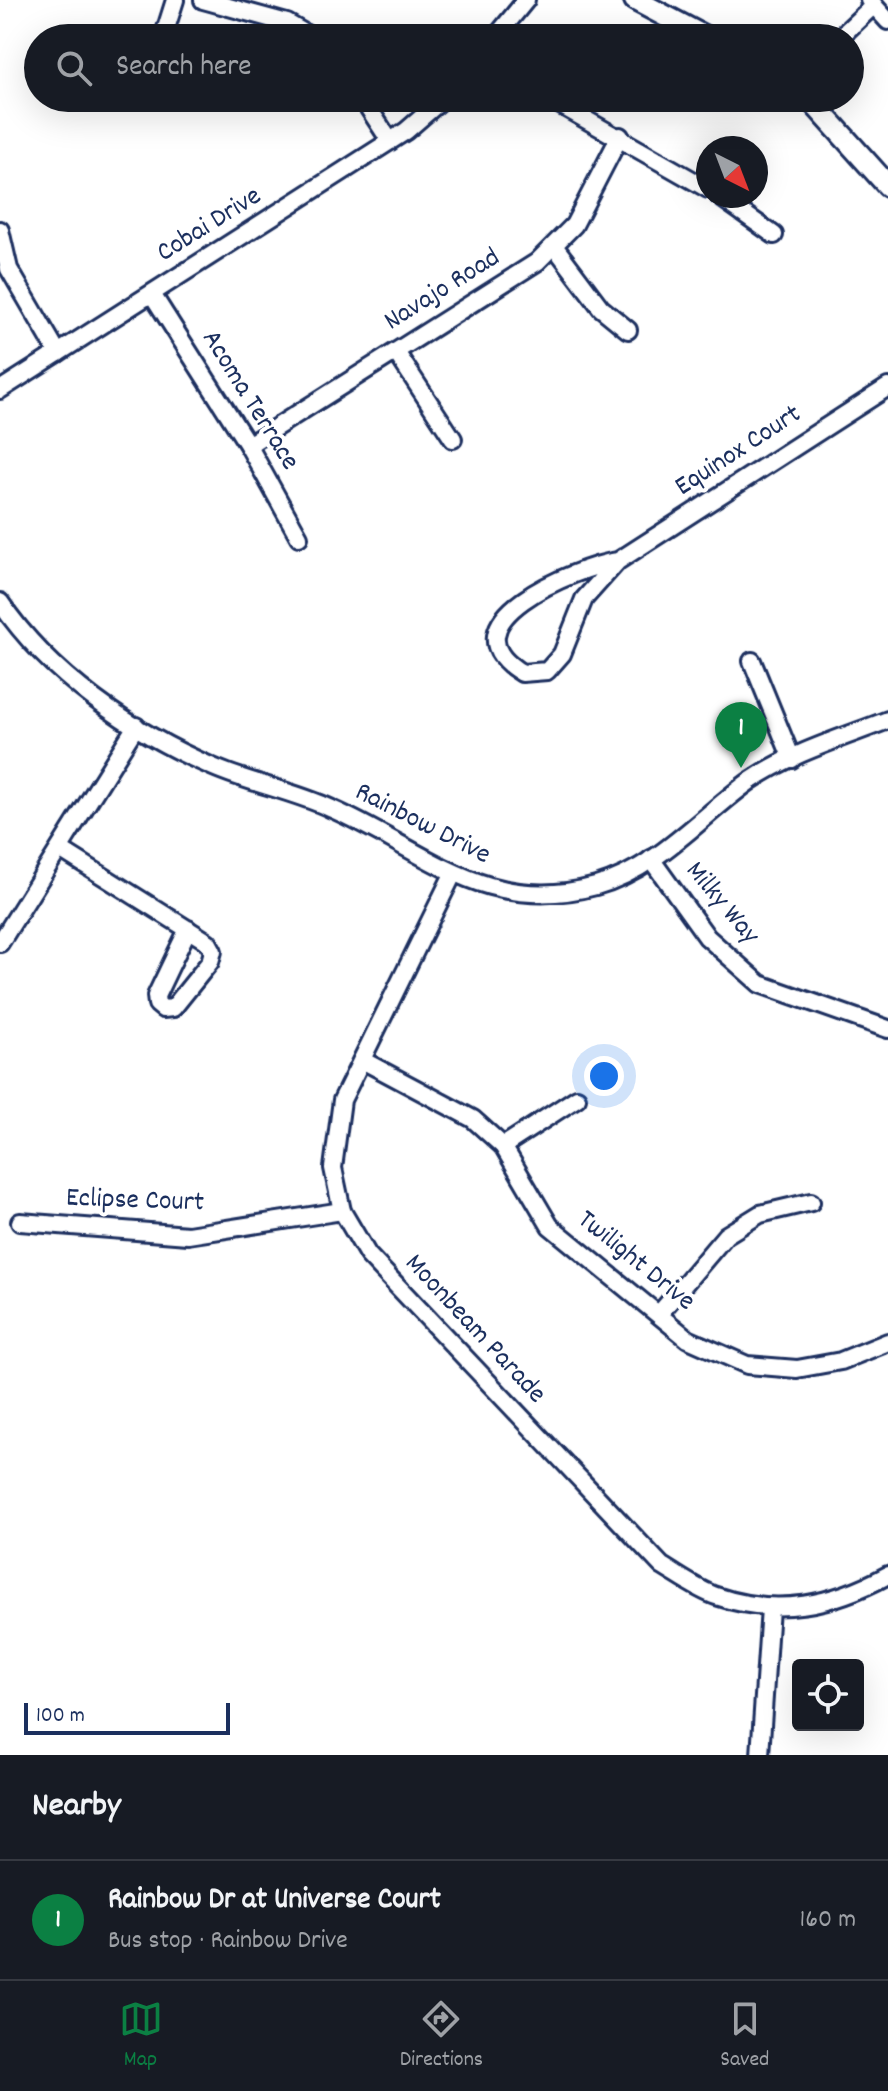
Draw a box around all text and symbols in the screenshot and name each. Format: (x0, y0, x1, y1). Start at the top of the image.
search box (24, 24, 864, 112)
icon: search (52, 46, 96, 90)
text: Search here (116, 47, 252, 90)
north arrow (696, 136, 768, 208)
street label: Cobai Drive (150, 178, 270, 274)
street label: Navajo Road (377, 240, 509, 342)
street label: Acoma Terrace (190, 323, 308, 479)
street label: Equinox Court (668, 396, 810, 508)
pin: 1 (715, 702, 767, 768)
street label: Rainbow Drive (347, 774, 497, 876)
street label: Milky Way (674, 854, 768, 955)
your location (584, 1056, 624, 1096)
street label: Eclipse Court (65, 1180, 205, 1224)
street label: Twilight Drive (567, 1202, 703, 1322)
street label: Moonbeam Parade (394, 1246, 554, 1414)
map controls (792, 1659, 864, 1731)
button: locate (792, 1659, 864, 1731)
scale bar (24, 1699, 230, 1735)
text: 100 m (36, 1701, 85, 1732)
text: Nearby (32, 1783, 121, 1832)
text: Rainbow Dr at Universe Court (108, 1880, 441, 1923)
text: 1 (55, 1902, 61, 1939)
text: 160 m (800, 1902, 856, 1939)
text: Bus stop · Rainbow Drive (108, 1923, 348, 1960)
tab: Map (119, 1997, 163, 2076)
tab: Directions (400, 1997, 483, 2076)
tab: Saved (720, 1997, 769, 2076)

